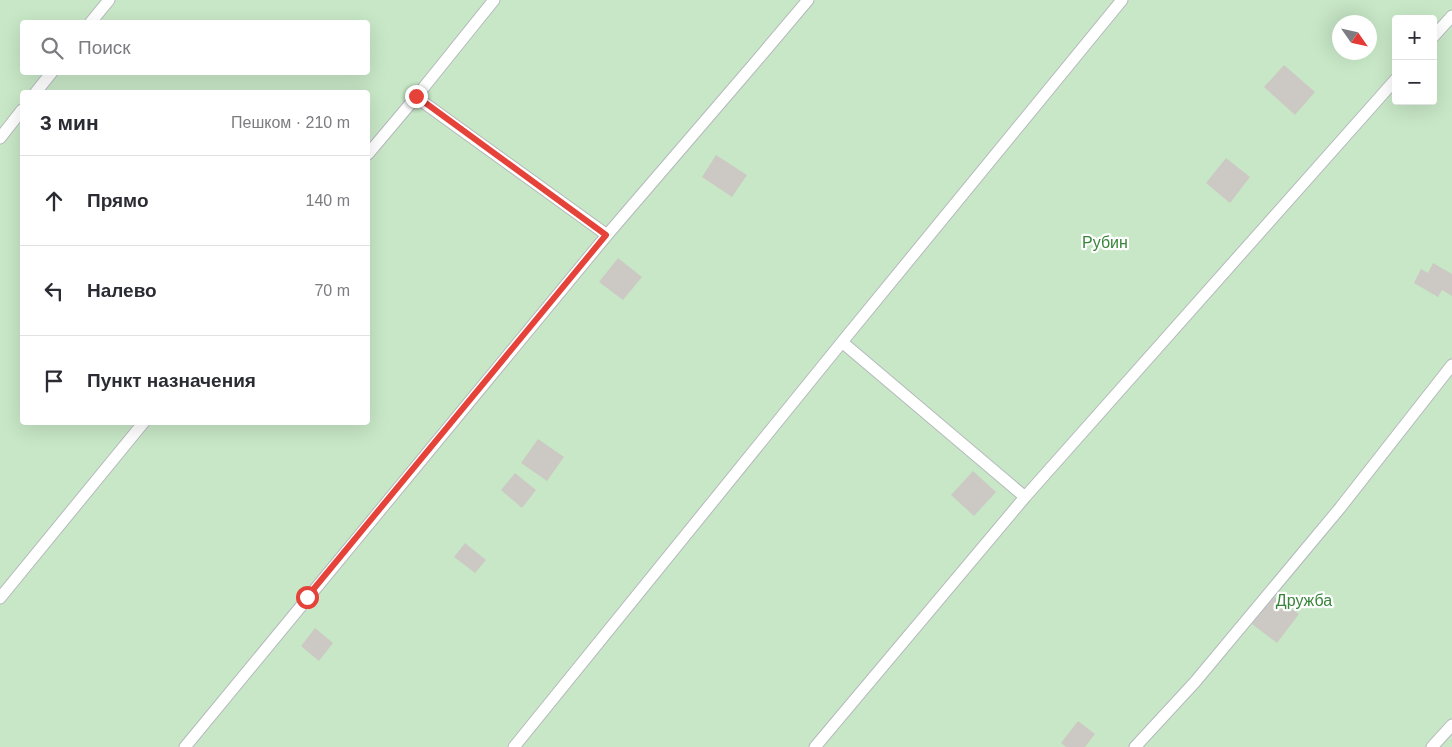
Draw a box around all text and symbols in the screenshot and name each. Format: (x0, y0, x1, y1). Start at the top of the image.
north arrow (1332, 15, 1377, 60)
map controls (1392, 15, 1437, 105)
button: + (1392, 15, 1437, 60)
search box (20, 20, 370, 75)
icon: search (38, 34, 66, 62)
text: Поиск (78, 37, 131, 58)
button: − (1392, 60, 1437, 105)
route end (405, 85, 428, 108)
text: 3 мин (40, 111, 99, 134)
text: Пешком · 210 m (231, 114, 350, 131)
icon: ahead (40, 187, 68, 215)
text: Прямо (87, 190, 149, 211)
text: 140 m (306, 192, 350, 209)
park label: Рубин (1082, 234, 1128, 251)
icon: left (40, 277, 68, 305)
text: Налево (87, 280, 157, 301)
text: 70 m (314, 282, 350, 299)
icon: arrive (40, 367, 68, 395)
text: Пункт назначения (87, 370, 256, 391)
route start (296, 586, 319, 609)
park label: Дружба (1276, 592, 1332, 609)

